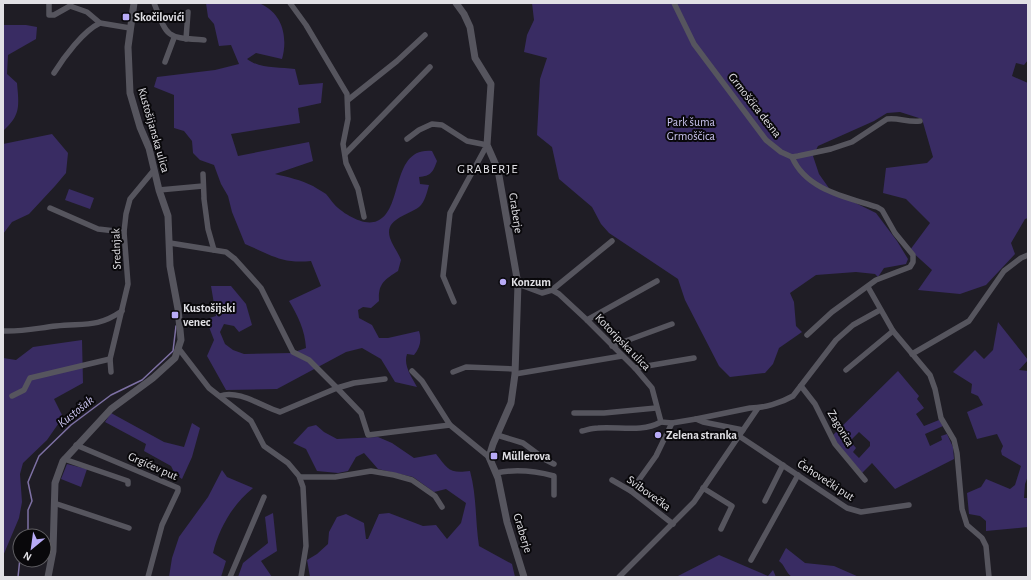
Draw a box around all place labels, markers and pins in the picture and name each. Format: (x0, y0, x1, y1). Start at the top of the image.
place label: Skočilovići (134, 11, 185, 23)
marker: Skočilovići (121, 12, 131, 22)
place label: Konzum (511, 276, 551, 288)
marker: Konzum (498, 277, 508, 287)
place label: Kustošijski venec (183, 302, 235, 328)
marker: Kustošijski venec (170, 310, 180, 320)
place label: Zelena stranka (666, 429, 737, 441)
marker: Zelena stranka (653, 430, 663, 440)
place label: Müllerova (502, 450, 551, 462)
marker: Müllerova (489, 451, 499, 461)

